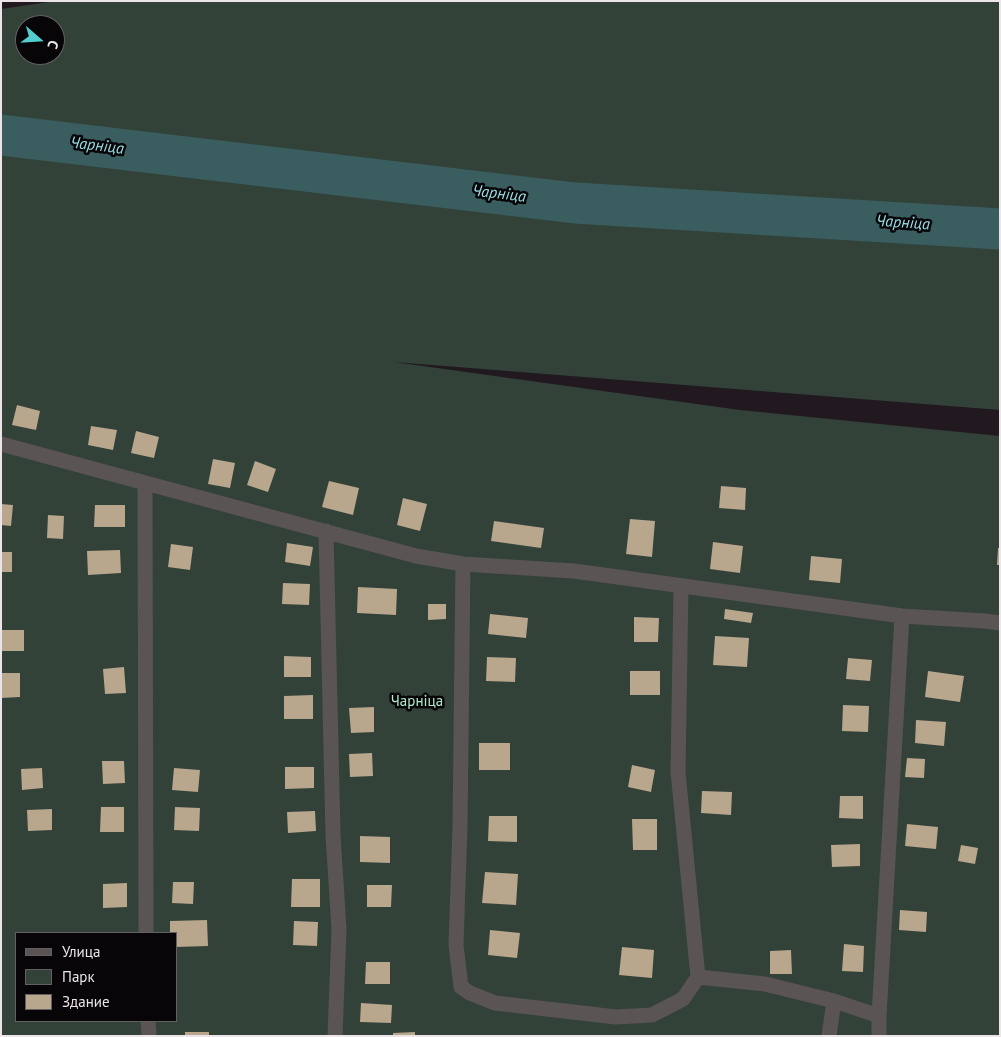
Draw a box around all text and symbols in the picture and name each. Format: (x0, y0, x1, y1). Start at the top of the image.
north arrow (15, 15, 65, 65)
text: С (43, 38, 63, 51)
water label: Чарніца (69, 133, 125, 159)
water label: Чарніца (471, 181, 527, 207)
water label: Чарніца (875, 212, 931, 234)
park label: Чарніца (391, 693, 443, 711)
legend (15, 932, 178, 1022)
text: Улица (62, 942, 100, 961)
text: Парк (62, 967, 95, 986)
text: Здание (62, 992, 110, 1011)

